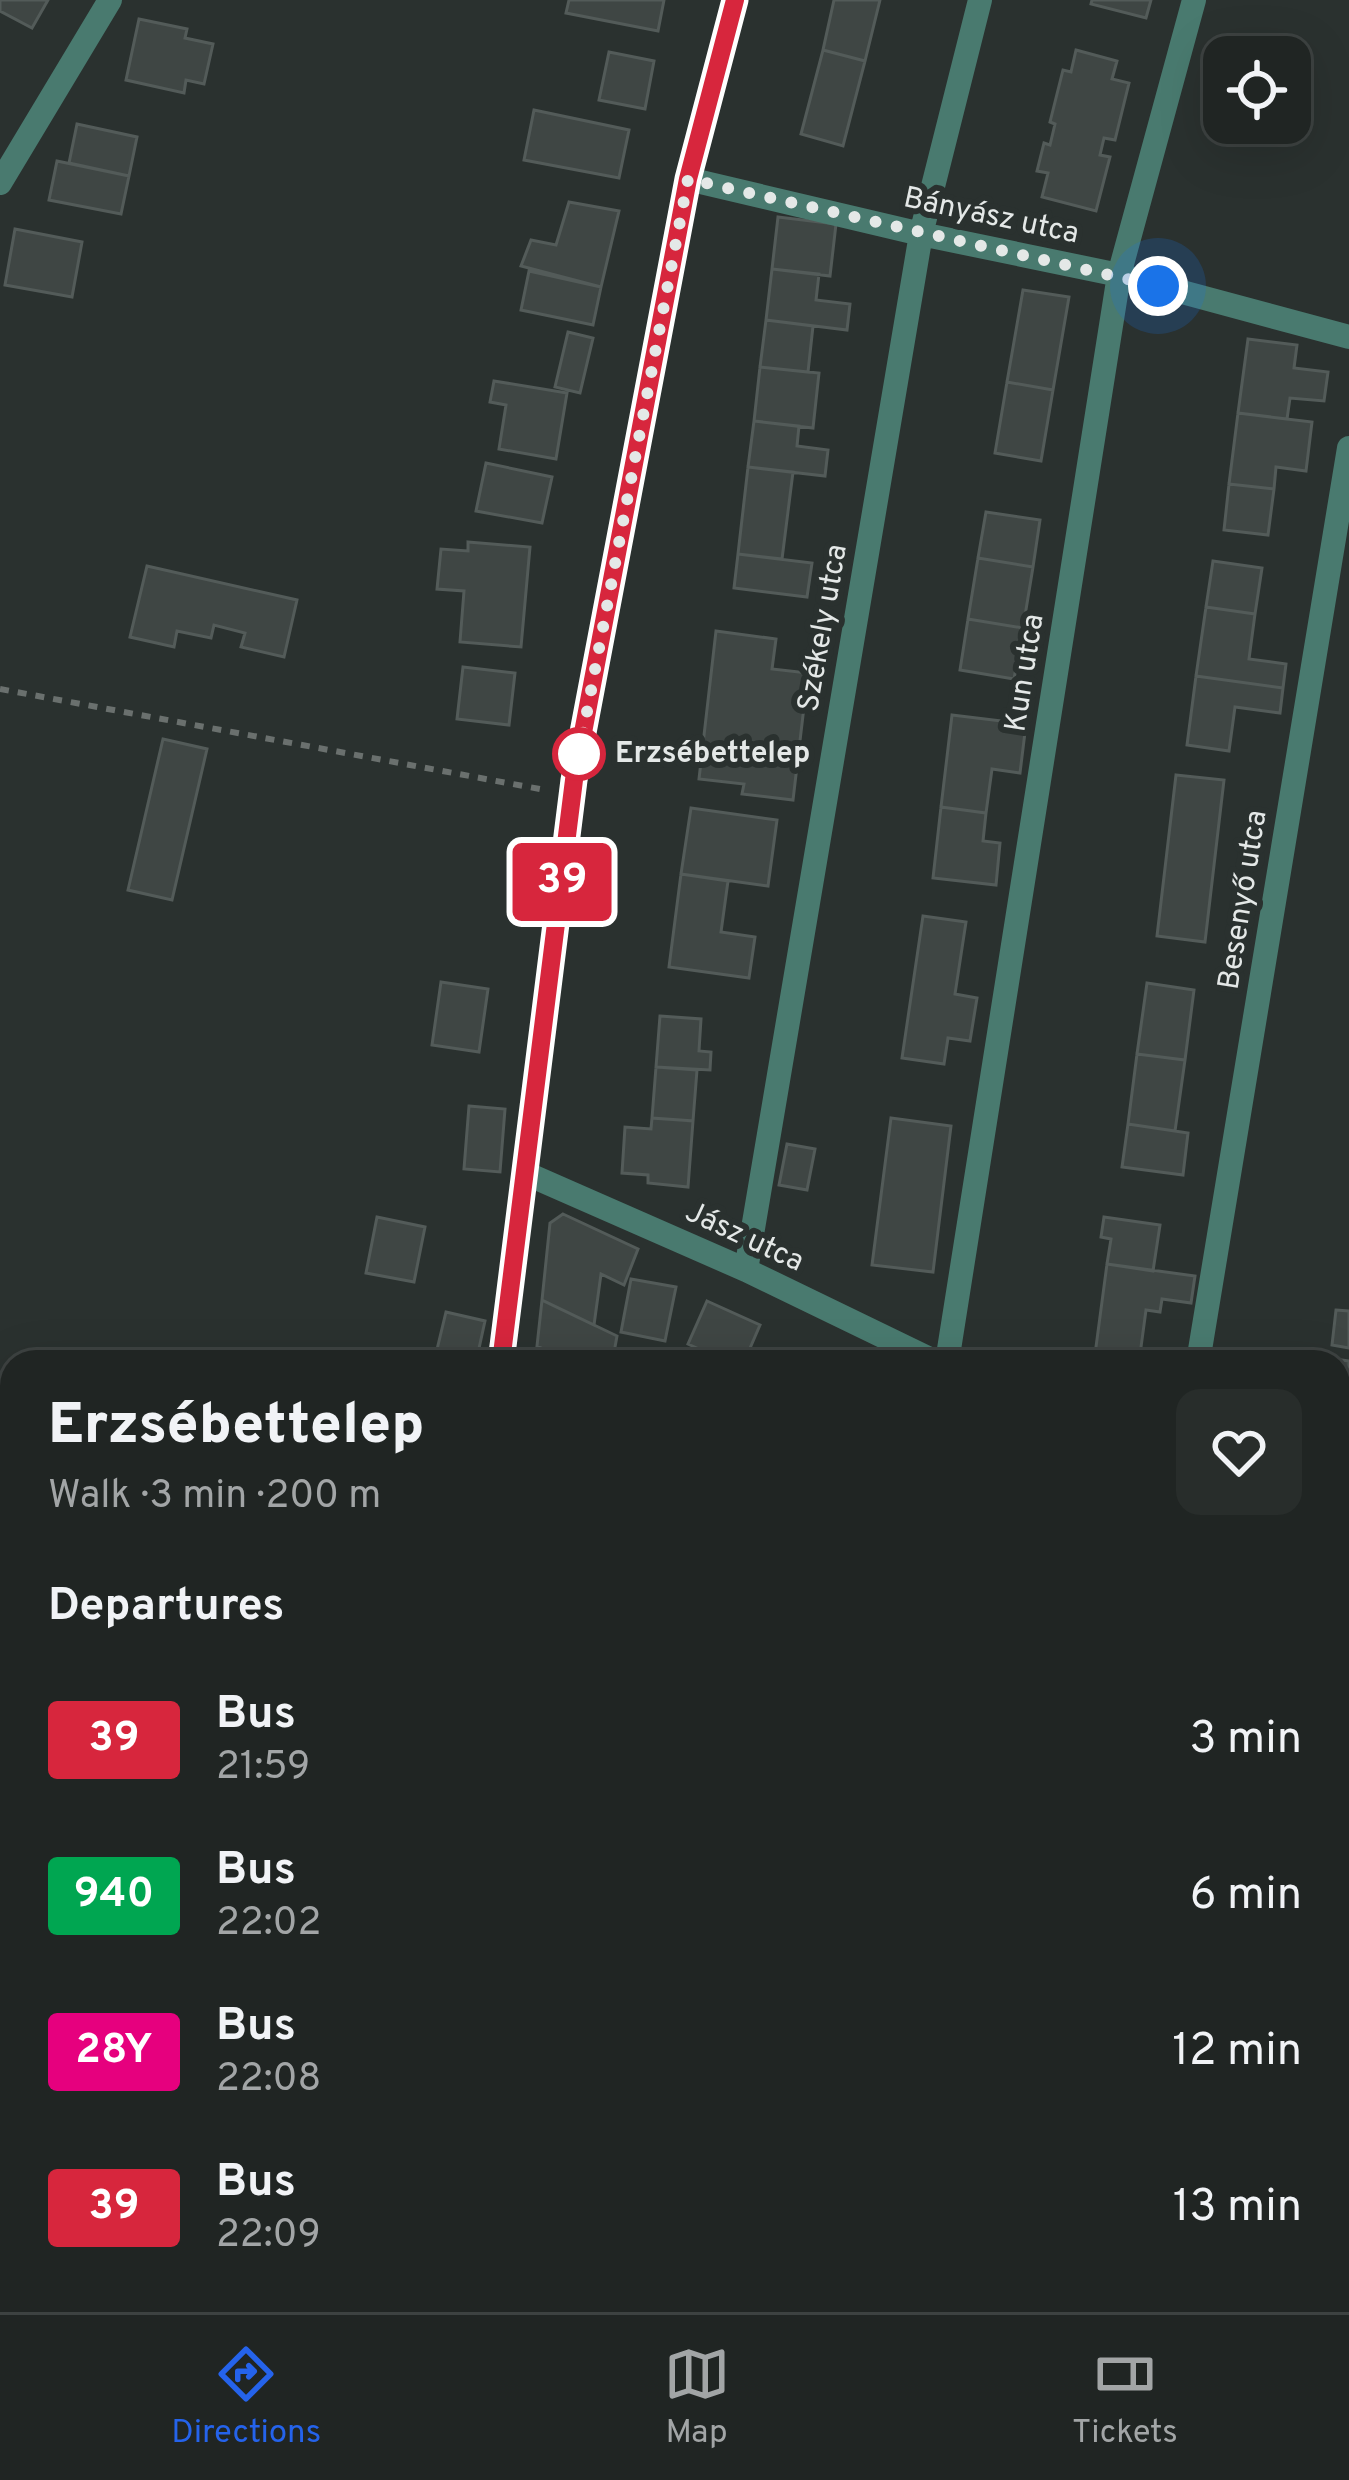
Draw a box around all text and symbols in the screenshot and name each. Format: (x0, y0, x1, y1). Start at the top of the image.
map controls (1203, 36, 1311, 144)
button: locate (1203, 36, 1311, 144)
street label: Bányász utca (900, 180, 1082, 254)
your location (1128, 256, 1188, 316)
street label: Székely utca (791, 541, 857, 715)
street label: Kun utca (998, 611, 1054, 735)
marker: Erzsébettelep (554, 729, 604, 779)
place label: Erzsébettelep (615, 736, 810, 773)
street label: Besenyő utca (1212, 808, 1276, 992)
line badge: 39 (508, 843, 616, 921)
text: 39 (537, 855, 587, 908)
street label: Jász utca (679, 1194, 809, 1282)
button: heart (1176, 1389, 1302, 1515)
text: Erzsébettelep (48, 1392, 425, 1464)
text: Walk · 3 min · 200 m (48, 1473, 381, 1522)
text: Departures (48, 1579, 284, 1636)
text: Bus (216, 1687, 296, 1744)
text: 3 min (1189, 1712, 1302, 1769)
text: 39 (89, 1713, 139, 1766)
text: 21:59 (216, 1744, 310, 1793)
text: Bus (216, 1843, 296, 1900)
text: 6 min (1190, 1868, 1302, 1925)
text: 940 (74, 1869, 154, 1922)
text: 22:02 (216, 1900, 321, 1949)
text: Bus (216, 1999, 296, 2056)
text: 12 min (1172, 2024, 1302, 2081)
text: 28Y (75, 2025, 153, 2078)
text: 22:08 (216, 2056, 321, 2105)
text: Bus (216, 2155, 296, 2212)
text: 13 min (1173, 2180, 1302, 2237)
text: 39 (89, 2181, 139, 2234)
text: 22:09 (216, 2212, 321, 2261)
tab: Directions (171, 2341, 321, 2455)
tab: Map (664, 2341, 730, 2455)
tab: Tickets (1072, 2341, 1178, 2455)

